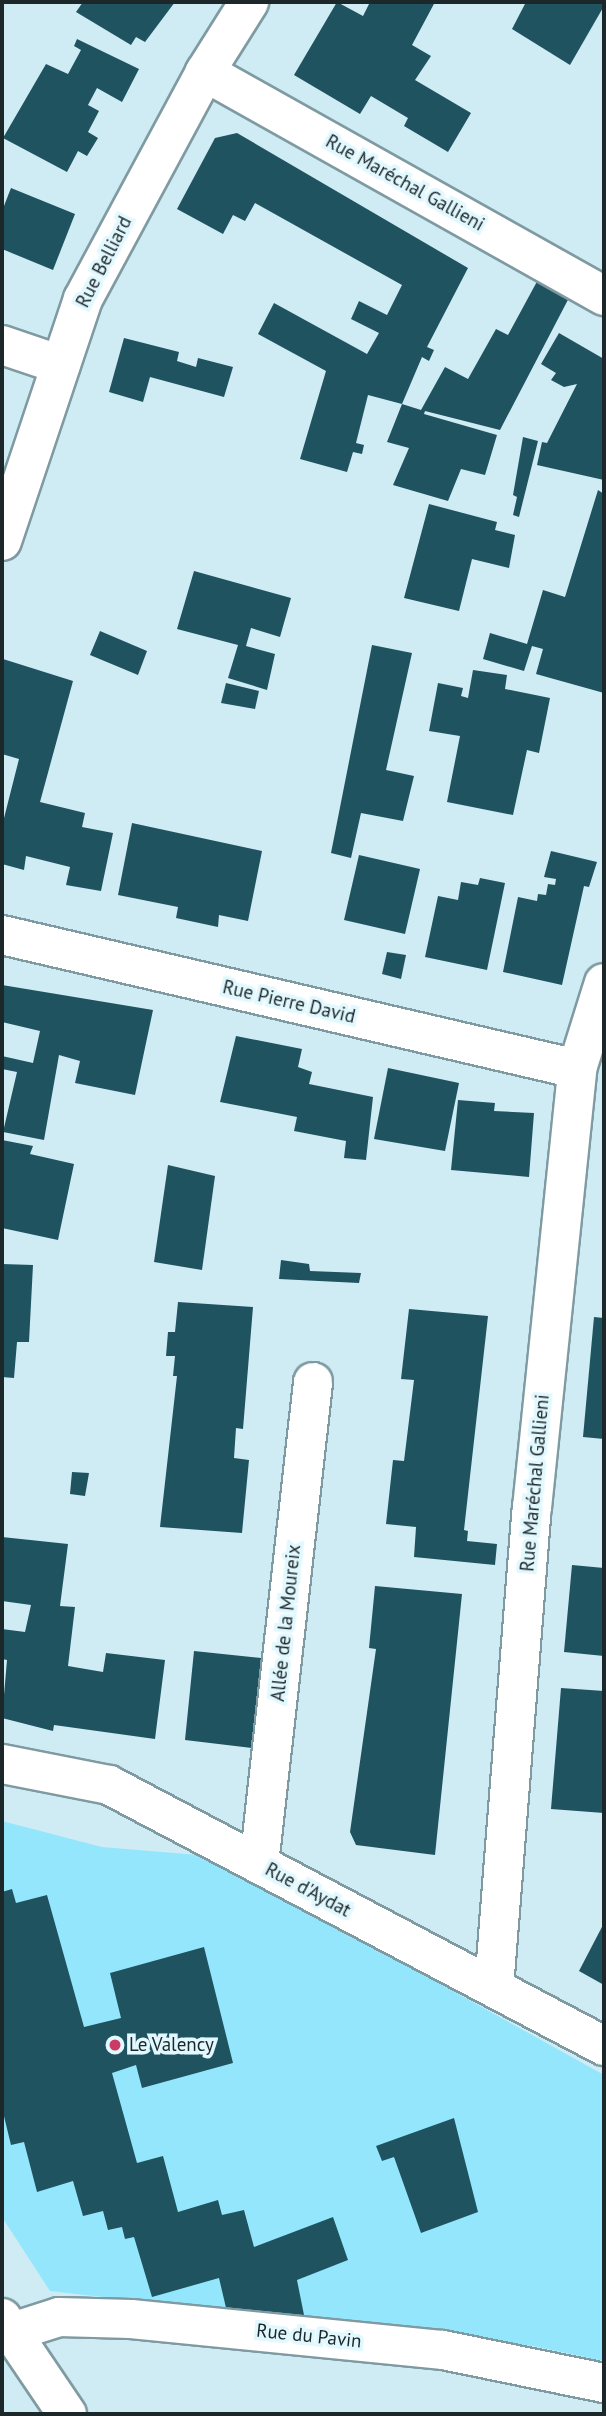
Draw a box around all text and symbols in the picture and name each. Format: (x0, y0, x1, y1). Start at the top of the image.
street label: Rue Maréchal Gallieni (322, 130, 488, 236)
street label: Rue Belliard (71, 213, 137, 311)
street label: Rue Pierre David (220, 976, 358, 1028)
street label: Rue Maréchal Gallieni (516, 1393, 554, 1573)
street label: Allée de la Moureix (266, 1543, 306, 1703)
street label: Rue d'Aydat (261, 1858, 355, 1922)
place label: Le Valency (129, 2034, 214, 2056)
marker: Le Valency (107, 2037, 123, 2053)
street label: Rue du Pavin (255, 2319, 363, 2353)

